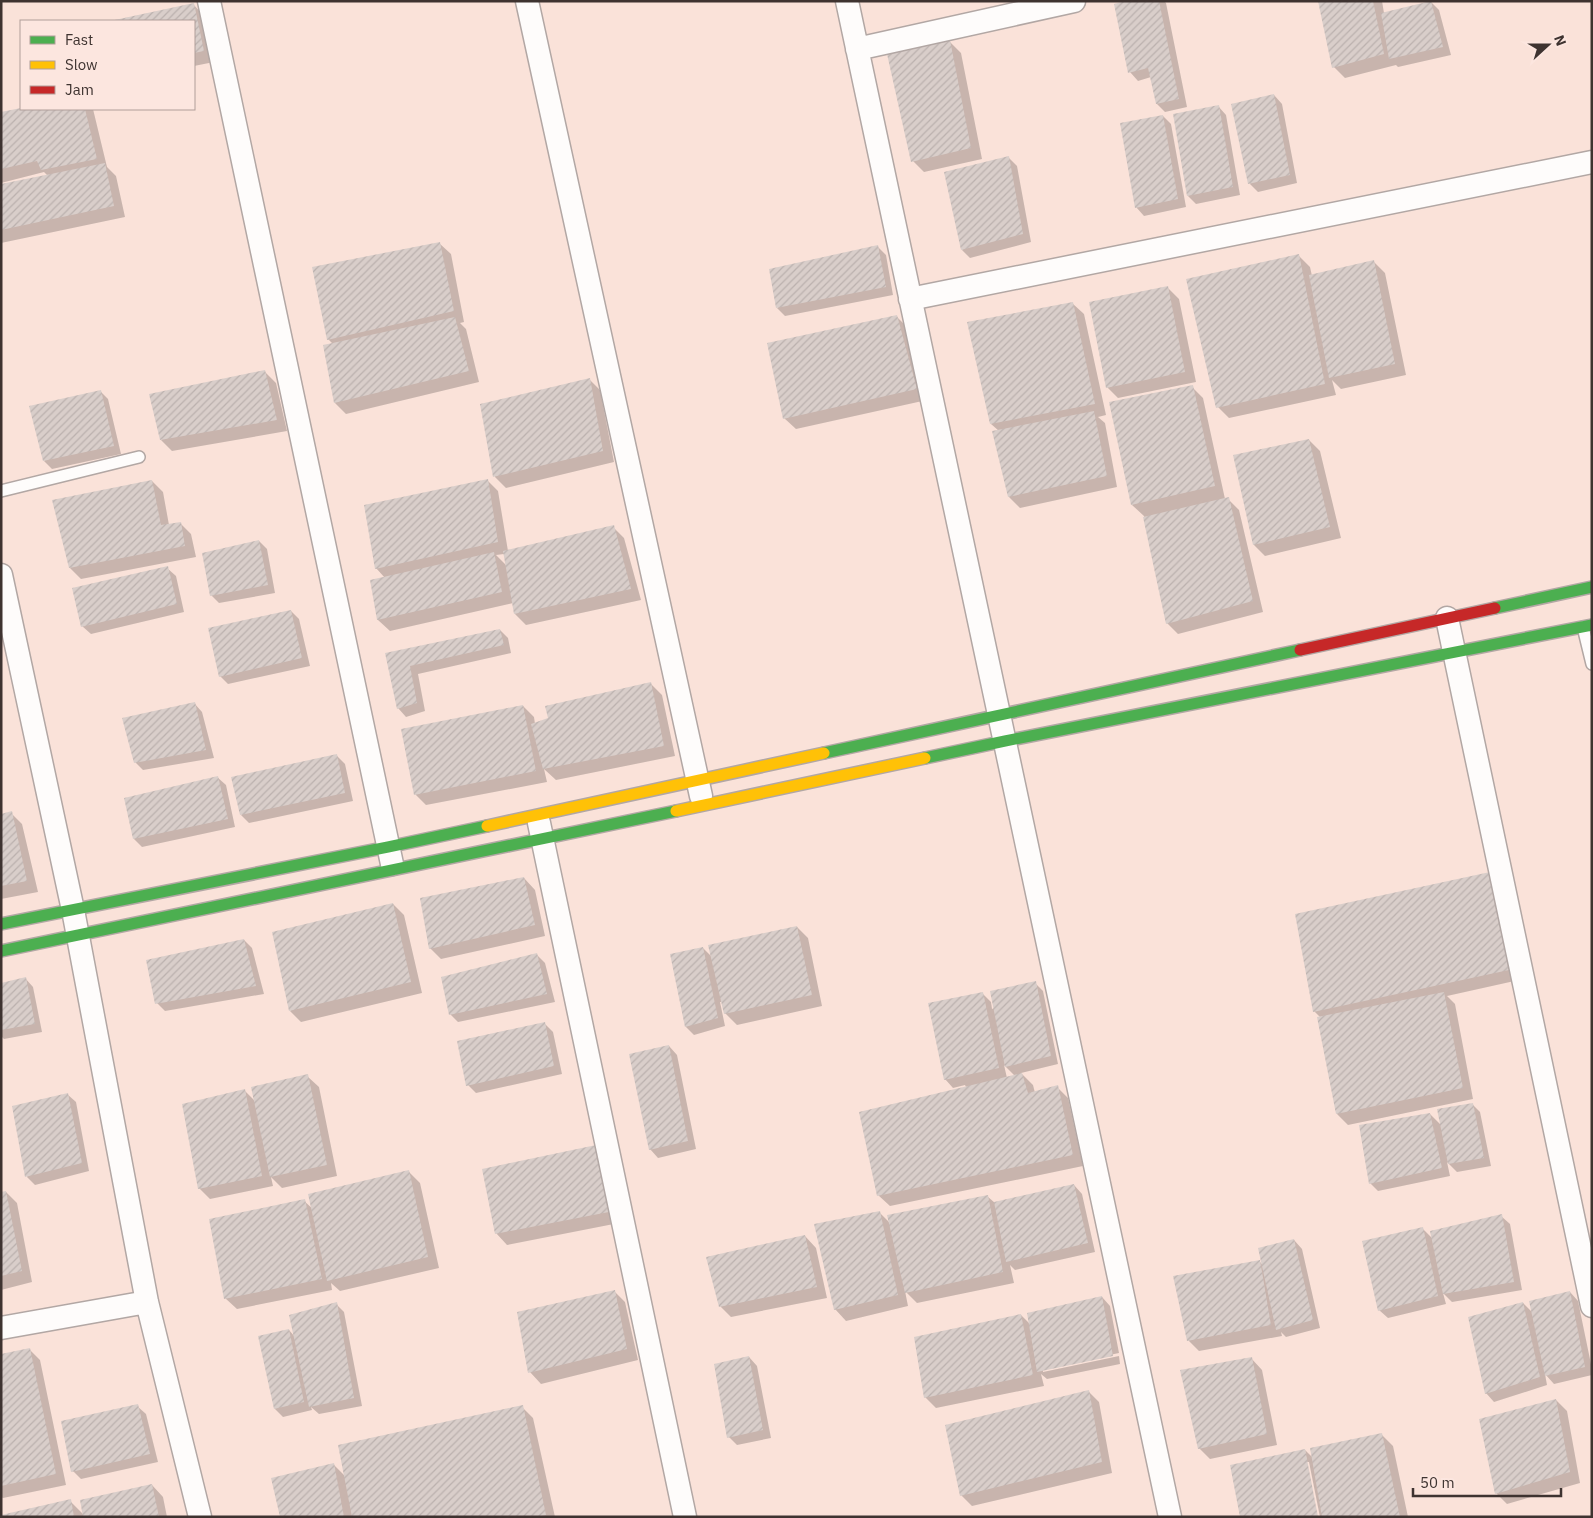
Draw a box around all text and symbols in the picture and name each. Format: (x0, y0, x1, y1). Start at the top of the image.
legend (20, 20, 195, 110)
north arrow (1523, 20, 1573, 70)
text: Fast (65, 30, 93, 49)
text: N (1550, 32, 1570, 48)
text: Slow (65, 55, 98, 74)
text: Jam (65, 80, 94, 99)
scale bar (1413, 1466, 1560, 1498)
text: 50 m (1420, 1473, 1455, 1492)

